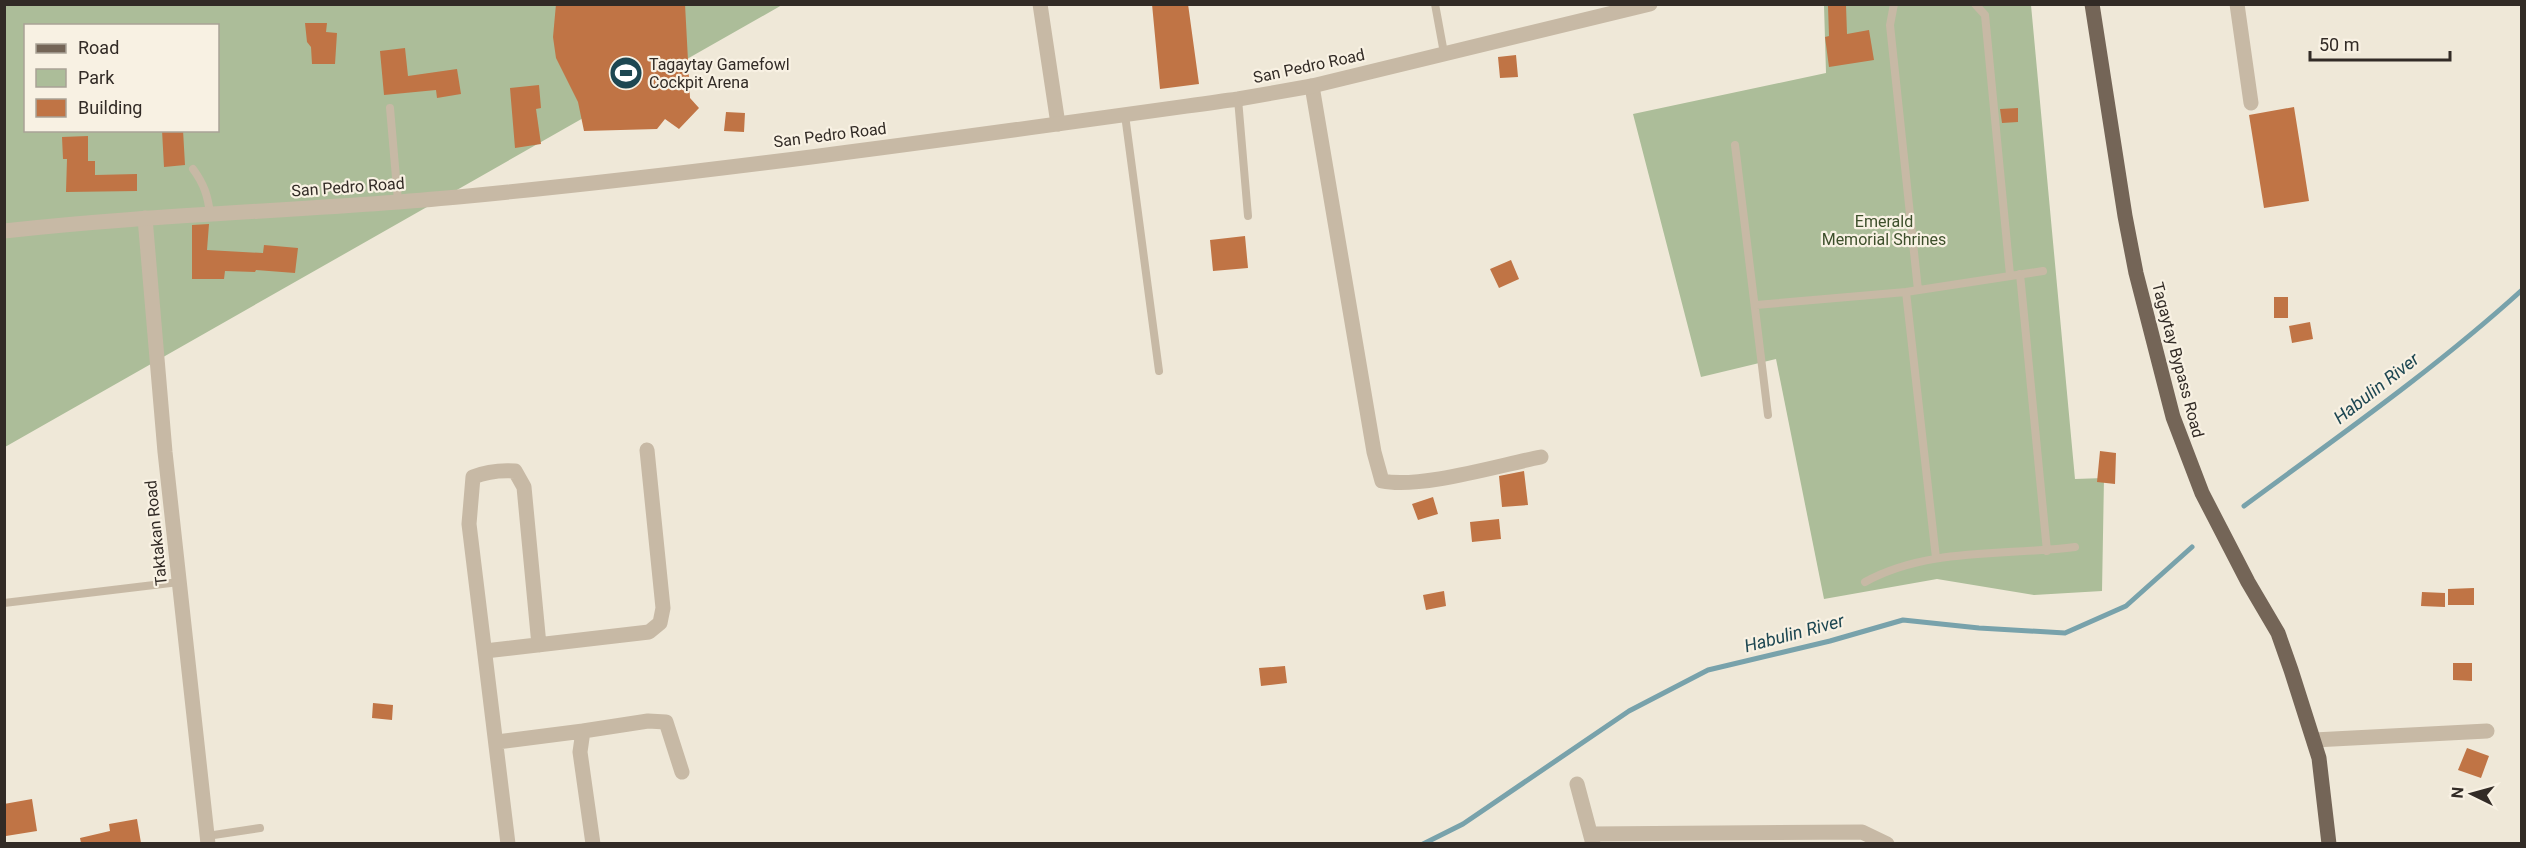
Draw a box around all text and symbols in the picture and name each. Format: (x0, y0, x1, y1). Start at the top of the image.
legend (24, 24, 219, 132)
scale bar (2310, 24, 2450, 62)
text: 50 m (2319, 34, 2359, 55)
text: Road (78, 37, 119, 58)
street label: San Pedro Road (1251, 45, 1367, 87)
sports icon: Tagaytay Gamefowl Cockpit Arena (608, 55, 644, 91)
place label: Tagaytay Gamefowl Cockpit Arena (649, 55, 790, 92)
text: Park (78, 67, 115, 88)
text: Building (78, 97, 142, 118)
street label: San Pedro Road (772, 119, 888, 151)
street label: San Pedro Road (291, 174, 405, 200)
park label: Emerald Memorial Shrines (1822, 212, 1946, 249)
street label: Tagaytay Bypass Road (2148, 280, 2208, 440)
water label: Habulin River (2329, 348, 2424, 428)
street label: Taktakan Road (141, 479, 171, 587)
water label: Habulin River (1742, 609, 1847, 656)
north arrow (2442, 764, 2502, 824)
text: N (2448, 786, 2468, 799)

